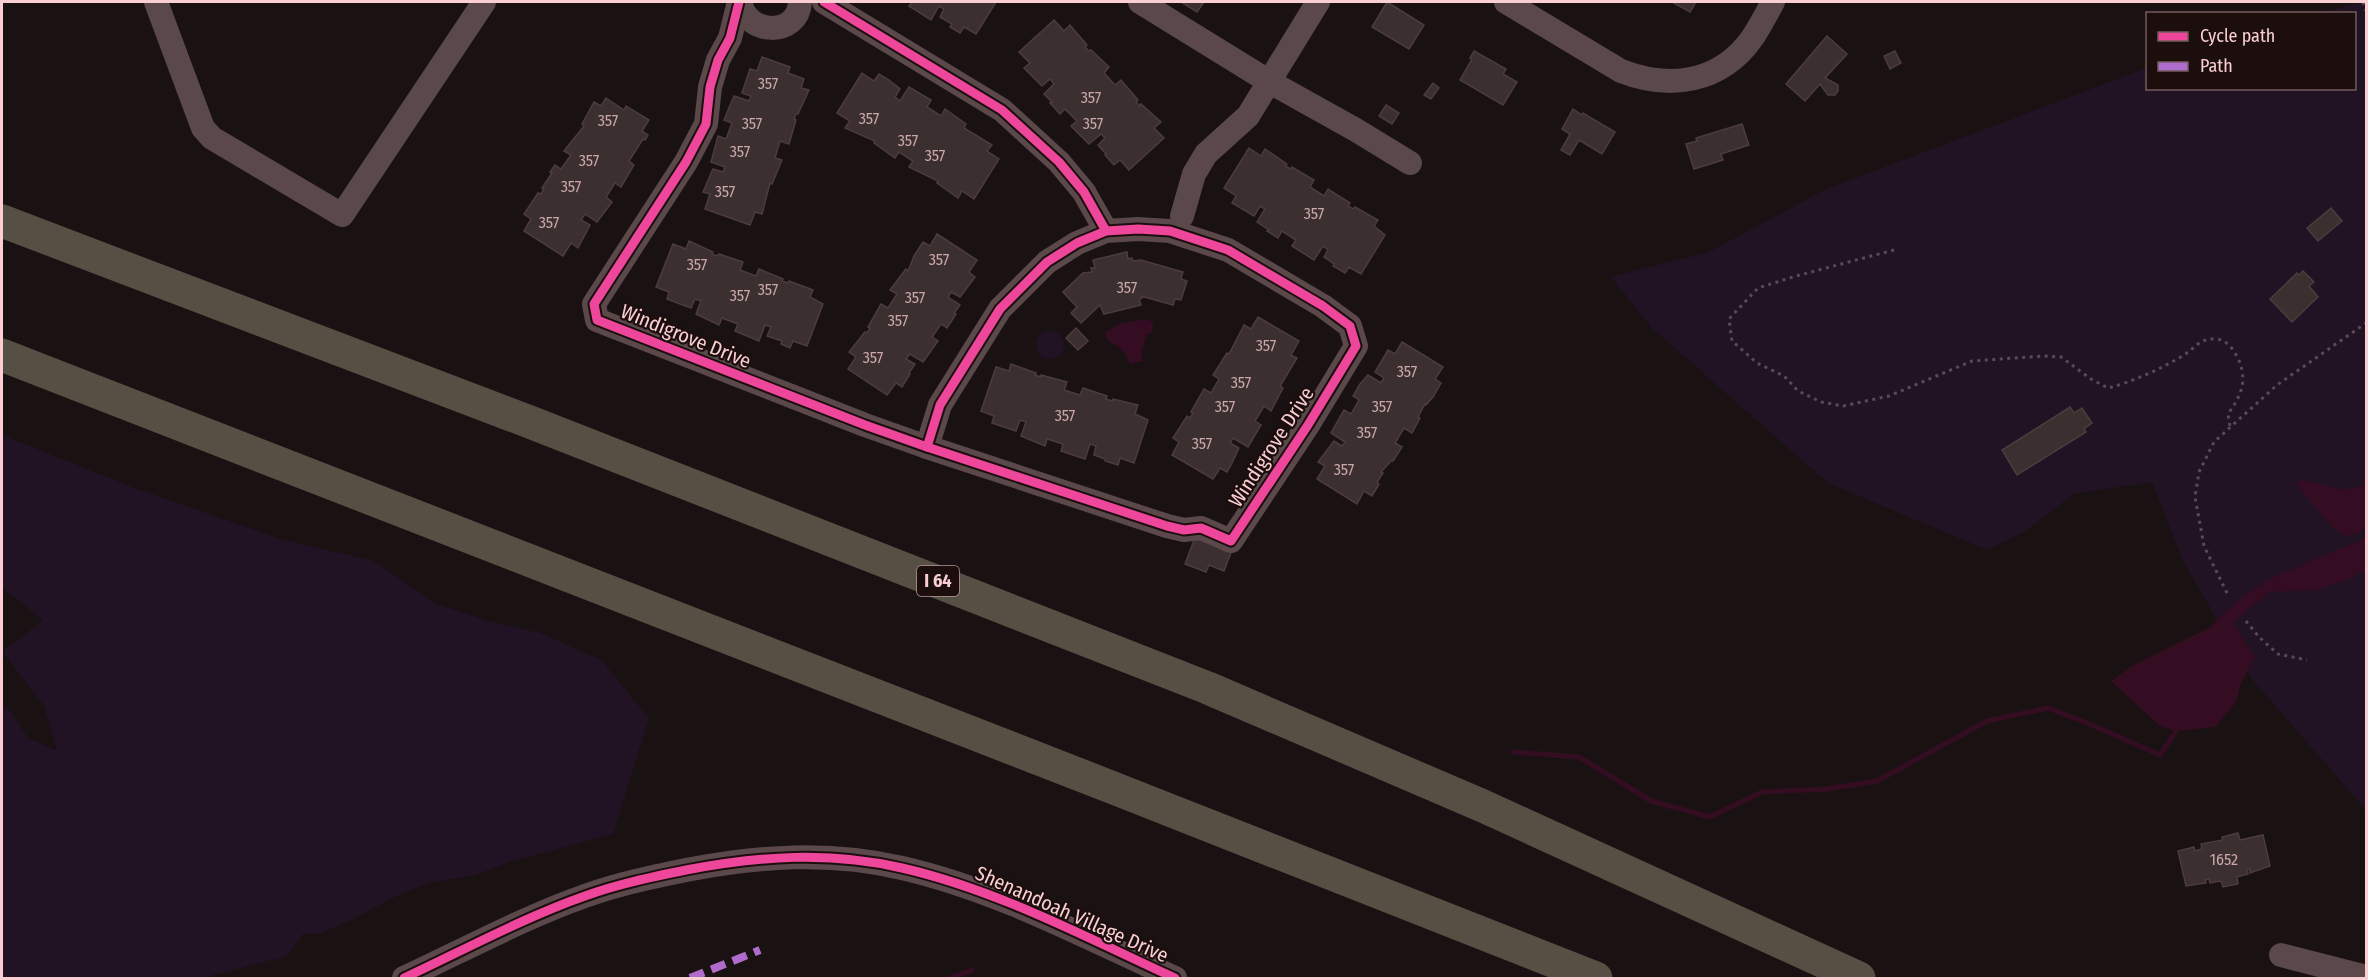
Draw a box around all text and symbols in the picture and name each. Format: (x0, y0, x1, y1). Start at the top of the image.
legend (2146, 12, 2356, 90)
text: Cycle path (2200, 25, 2275, 47)
text: Path (2200, 55, 2233, 77)
house number: 357 (758, 74, 779, 93)
house number: 357 (1081, 88, 1102, 107)
house number: 357 (859, 109, 880, 128)
house number: 357 (598, 111, 619, 130)
house number: 357 (742, 114, 763, 133)
house number: 357 (1083, 114, 1104, 133)
house number: 357 (898, 131, 919, 150)
house number: 357 (730, 142, 751, 161)
house number: 357 (925, 146, 946, 165)
house number: 357 (579, 151, 600, 170)
house number: 357 (561, 177, 582, 196)
house number: 357 (715, 182, 736, 201)
house number: 357 (1304, 204, 1325, 223)
house number: 357 (539, 213, 560, 232)
house number: 357 (929, 250, 950, 269)
house number: 357 (687, 255, 708, 274)
house number: 357 (1117, 278, 1138, 297)
house number: 357 (758, 280, 779, 299)
house number: 357 (730, 286, 751, 305)
house number: 357 (905, 288, 926, 307)
street label: Windigrove Drive (617, 299, 755, 373)
house number: 357 (888, 311, 909, 330)
house number: 357 (1256, 336, 1277, 355)
house number: 357 (863, 348, 884, 367)
house number: 357 (1397, 362, 1418, 381)
house number: 357 (1231, 373, 1252, 392)
street label: Windigrove Drive (1223, 382, 1319, 512)
house number: 357 (1215, 397, 1236, 416)
house number: 357 (1372, 397, 1393, 416)
house number: 357 (1055, 406, 1076, 425)
house number: 357 (1357, 423, 1378, 442)
house number: 357 (1192, 434, 1213, 453)
house number: 357 (1334, 460, 1355, 479)
road number: I 64 (917, 566, 959, 596)
house number: 1652 (2210, 850, 2238, 869)
street label: Shenandoah Village Drive (972, 861, 1172, 967)

